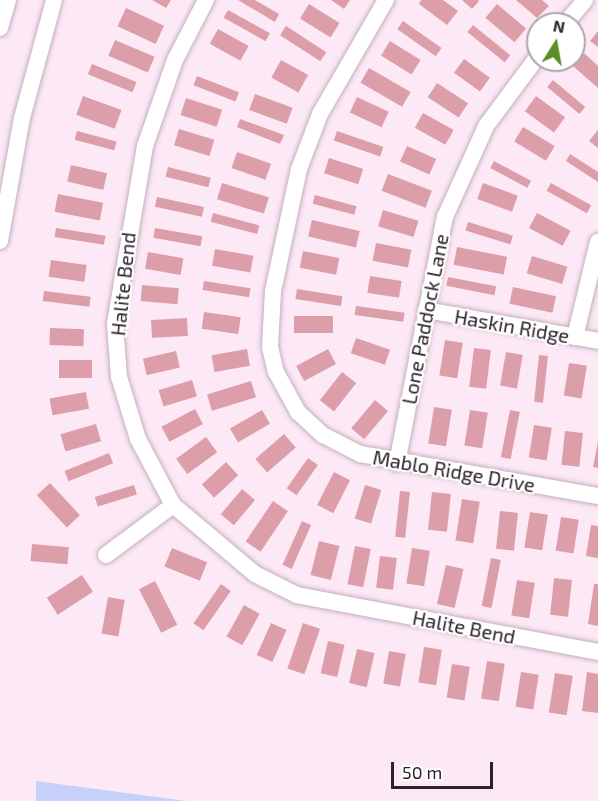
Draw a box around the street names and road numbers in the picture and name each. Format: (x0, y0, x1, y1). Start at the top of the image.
street label: Halite Bend (106, 231, 140, 337)
street label: Lone Paddock Lane (397, 232, 453, 406)
street label: Haskin Ridge (453, 304, 571, 348)
street label: Mablo Ridge Drive (371, 445, 537, 497)
street label: Halite Bend (411, 605, 517, 649)

